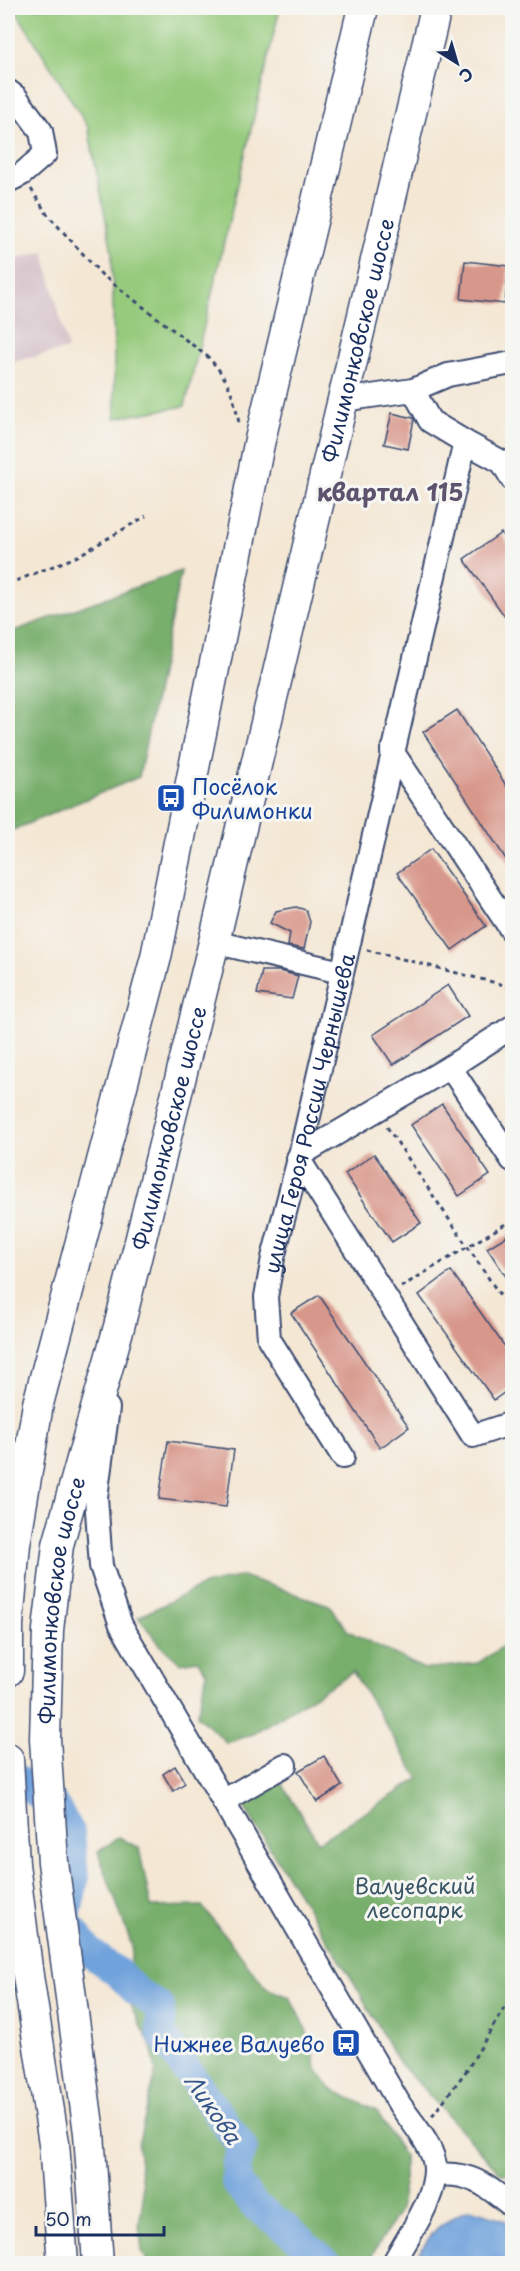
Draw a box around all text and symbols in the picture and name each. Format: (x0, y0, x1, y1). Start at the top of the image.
north arrow (427, 33, 487, 93)
text: С (455, 63, 479, 89)
street label: Филимонковское шоссе (313, 215, 402, 466)
district label: квартал 115 (316, 473, 464, 509)
place label: Посёлок Филимонки (192, 770, 313, 826)
bus stop icon: Посёлок Филимонки (155, 782, 187, 814)
street label: улица Героя России Чернышева (255, 950, 362, 1276)
street label: Филимонковское шоссе (123, 1003, 214, 1253)
street label: Филимонковское шоссе (29, 1473, 92, 1724)
park label: Валуевский лесопарк (354, 1869, 476, 1925)
place label: Нижнее Валуево (154, 2027, 325, 2059)
bus stop icon: Нижнее Валуево (330, 2027, 362, 2059)
water label: Ликова (178, 2066, 251, 2151)
scale bar (36, 2199, 164, 2237)
text: 50 m (45, 2205, 92, 2232)

